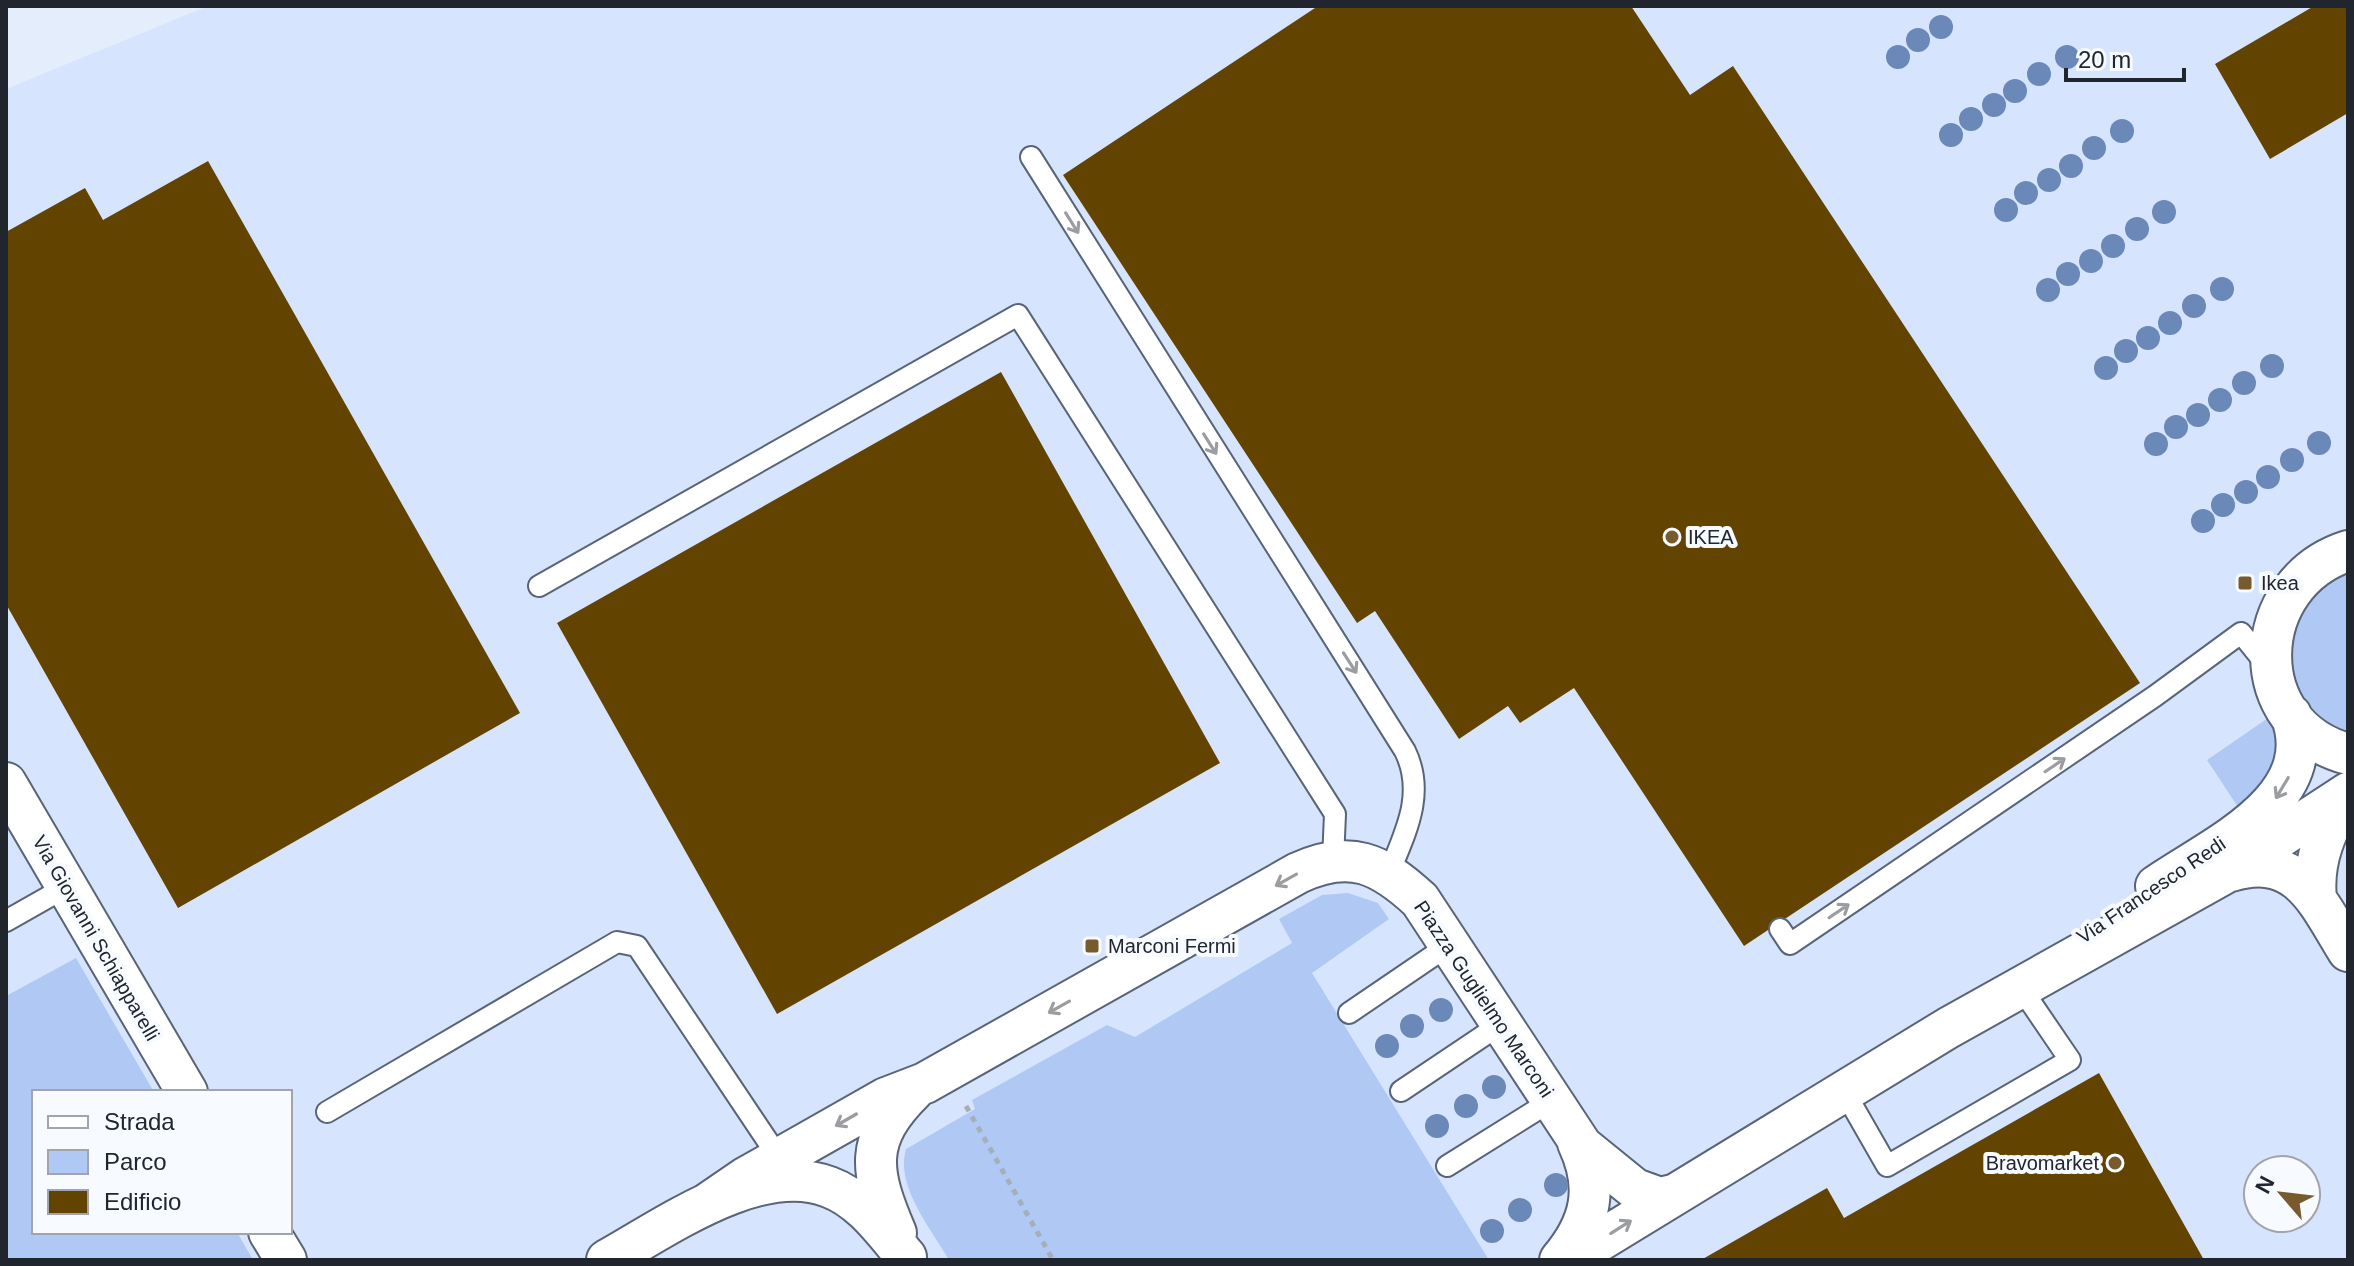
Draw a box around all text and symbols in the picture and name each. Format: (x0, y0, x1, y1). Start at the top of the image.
scale bar (2066, 32, 2184, 82)
text: 20 m (2078, 46, 2131, 73)
one-way arrow (1064, 212, 1081, 234)
one-way arrow (1203, 432, 1219, 455)
place label: IKEA (1688, 526, 1734, 548)
marker: IKEA (1663, 528, 1681, 546)
place label: Ikea (2261, 572, 2300, 594)
marker: Ikea (2236, 574, 2254, 592)
one-way arrow (1342, 651, 1358, 674)
one-way arrow (2043, 757, 2065, 773)
one-way arrow (2274, 776, 2290, 799)
street label: Via Giovanni Schiapparelli (28, 832, 164, 1044)
street label: Via Francesco Redi (2073, 832, 2229, 948)
one-way arrow (1275, 872, 1298, 888)
street label: Piazza Guglielmo Marconi (1410, 897, 1558, 1101)
one-way arrow (1828, 903, 1850, 919)
place label: Marconi Fermi (1108, 935, 1236, 957)
marker: Marconi Fermi (1083, 937, 1101, 955)
one-way arrow (1048, 1000, 1072, 1016)
legend (32, 1090, 292, 1234)
text: Strada (104, 1108, 175, 1135)
one-way arrow (835, 1113, 859, 1128)
text: Parco (104, 1148, 167, 1175)
place label: Bravomarket (1986, 1152, 2099, 1174)
marker: Bravomarket (2106, 1154, 2124, 1172)
north arrow (2242, 1154, 2322, 1234)
text: N (2250, 1172, 2280, 1198)
text: Edificio (104, 1188, 181, 1215)
one-way arrow (1609, 1219, 1632, 1235)

